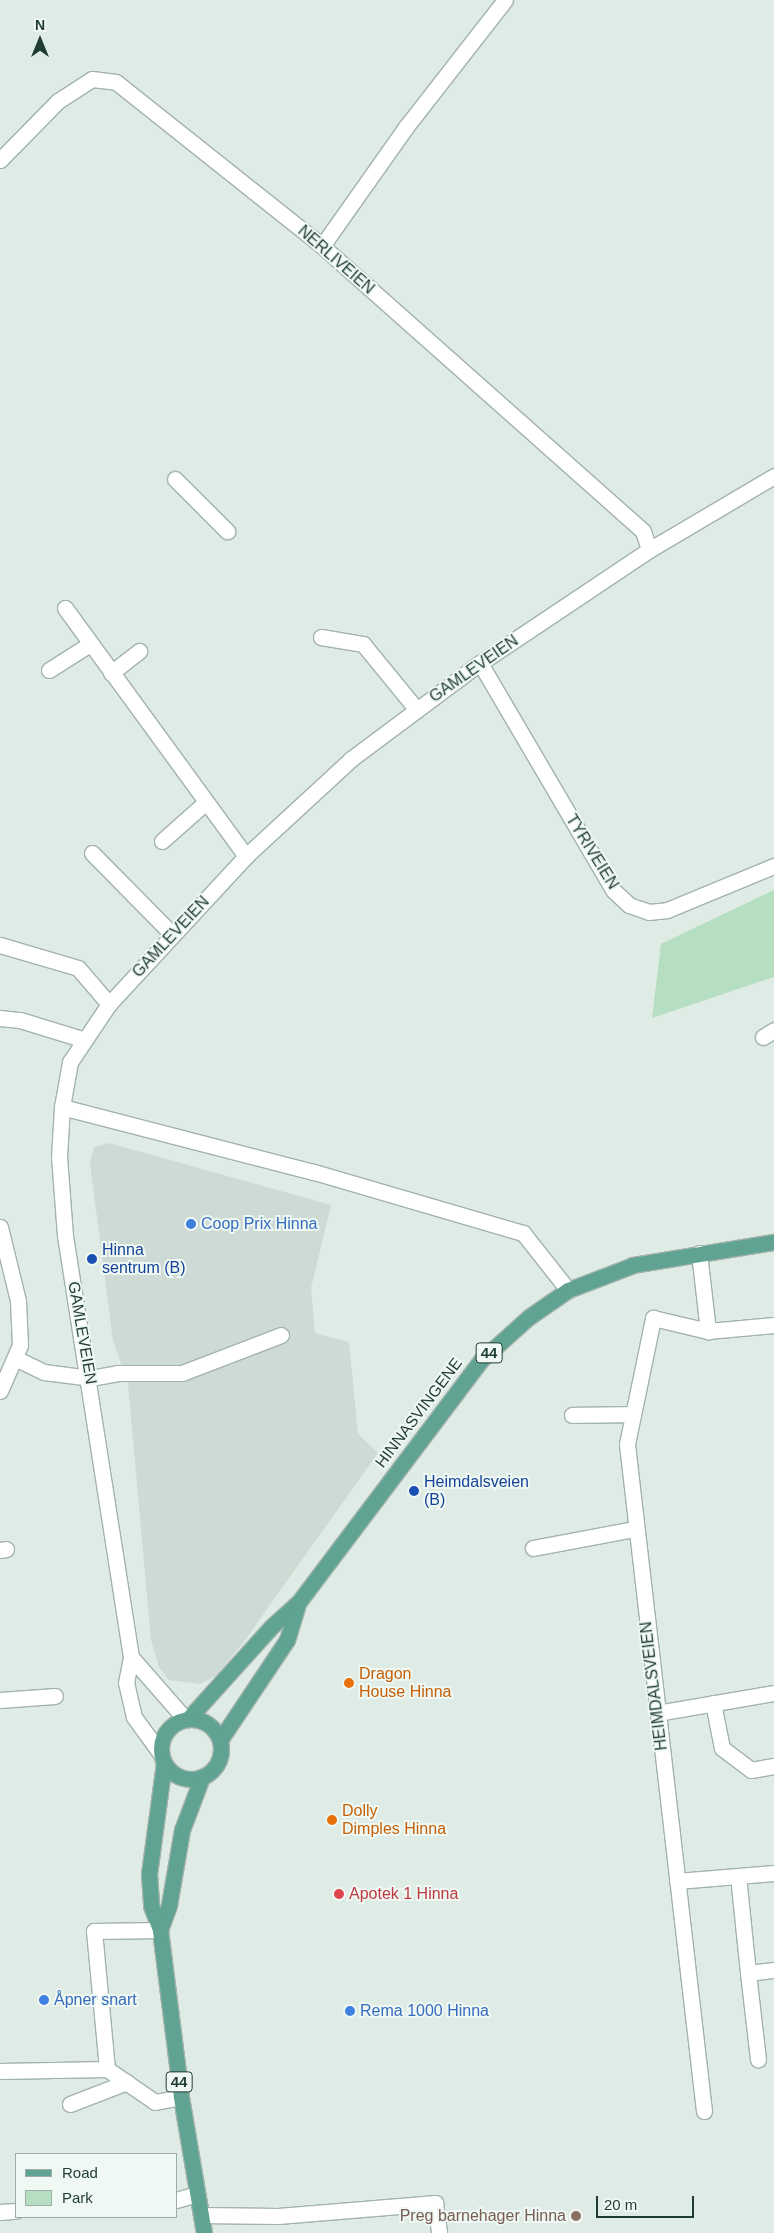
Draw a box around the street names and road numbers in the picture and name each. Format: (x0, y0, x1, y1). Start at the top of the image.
street label: NERLIVEIEN (294, 222, 378, 298)
street label: GAMLEVEIEN (426, 631, 522, 707)
street label: TYRIVEIEN (561, 811, 623, 893)
street label: GAMLEVEIEN (129, 892, 213, 982)
street label: GAMLEVEIEN (64, 1280, 100, 1386)
road number: 44 (475, 1340, 503, 1366)
street label: HINNASVINGENE (371, 1354, 467, 1472)
street label: HEIMDALSVEIEN (637, 1620, 671, 1752)
road number: 44 (165, 2070, 193, 2094)

